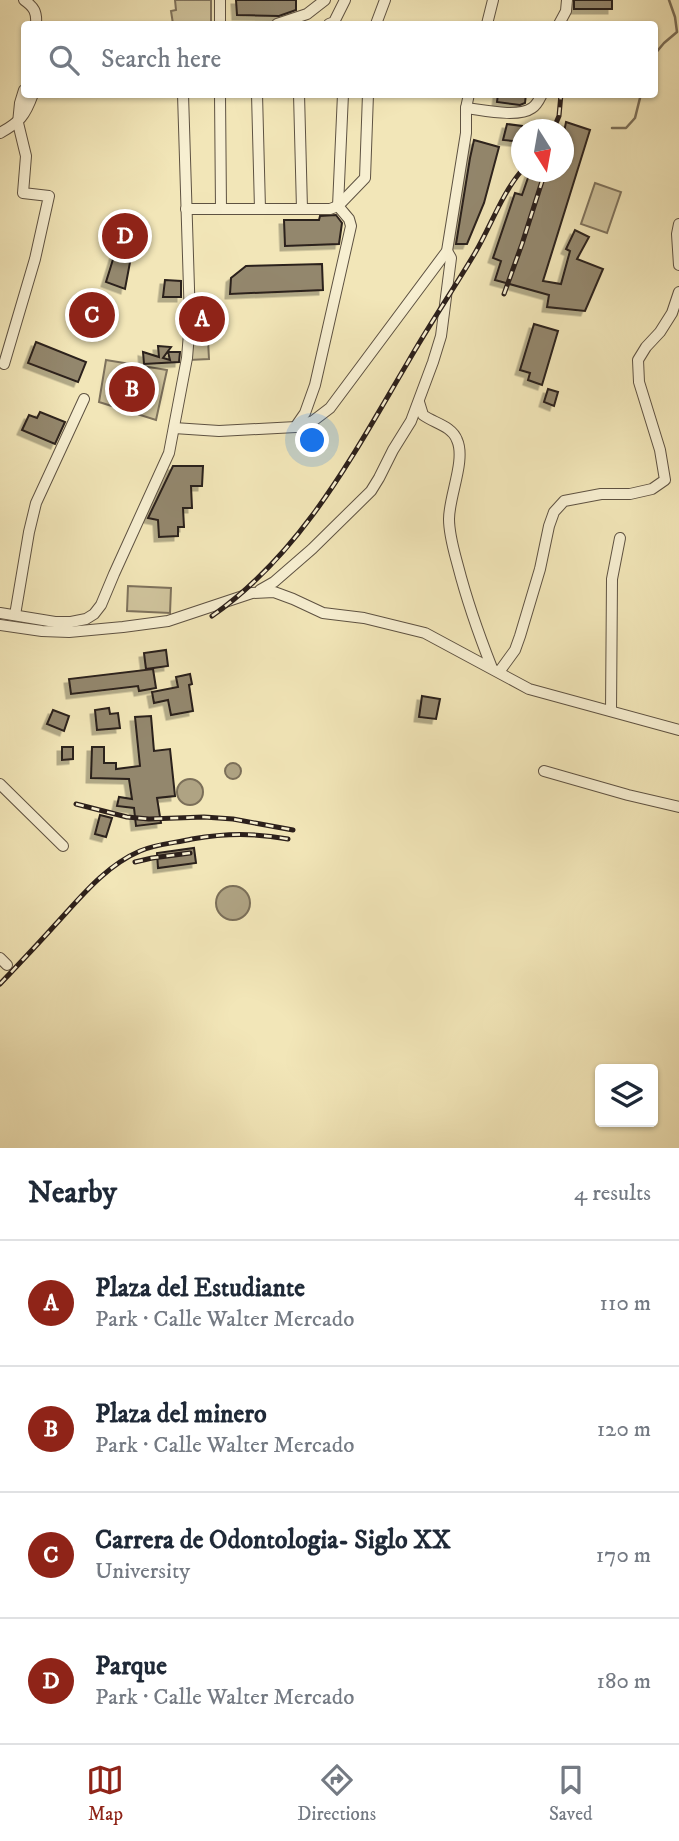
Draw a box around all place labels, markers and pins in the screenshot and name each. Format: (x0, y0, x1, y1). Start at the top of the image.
pin: D (102, 210, 148, 262)
pin: C (69, 289, 115, 341)
pin: A (179, 293, 225, 345)
pin: B (109, 363, 155, 415)

